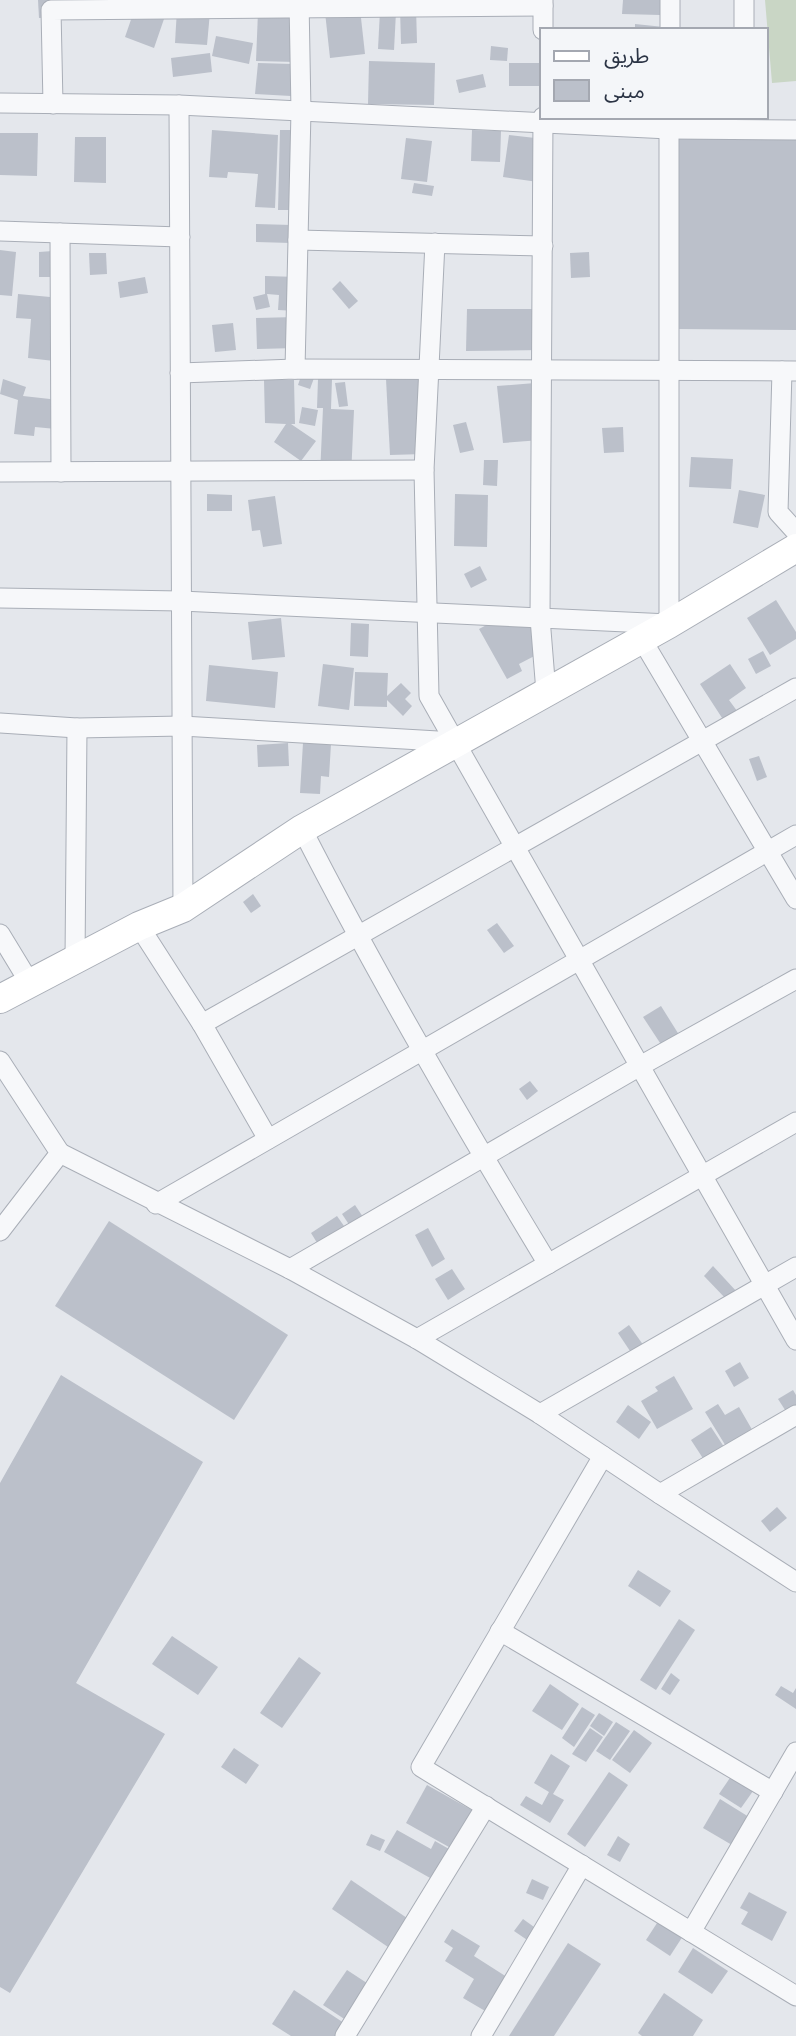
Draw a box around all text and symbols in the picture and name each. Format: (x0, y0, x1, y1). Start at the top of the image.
legend (540, 28, 768, 119)
text: طريق (604, 42, 649, 69)
text: مبنى (604, 77, 645, 103)

